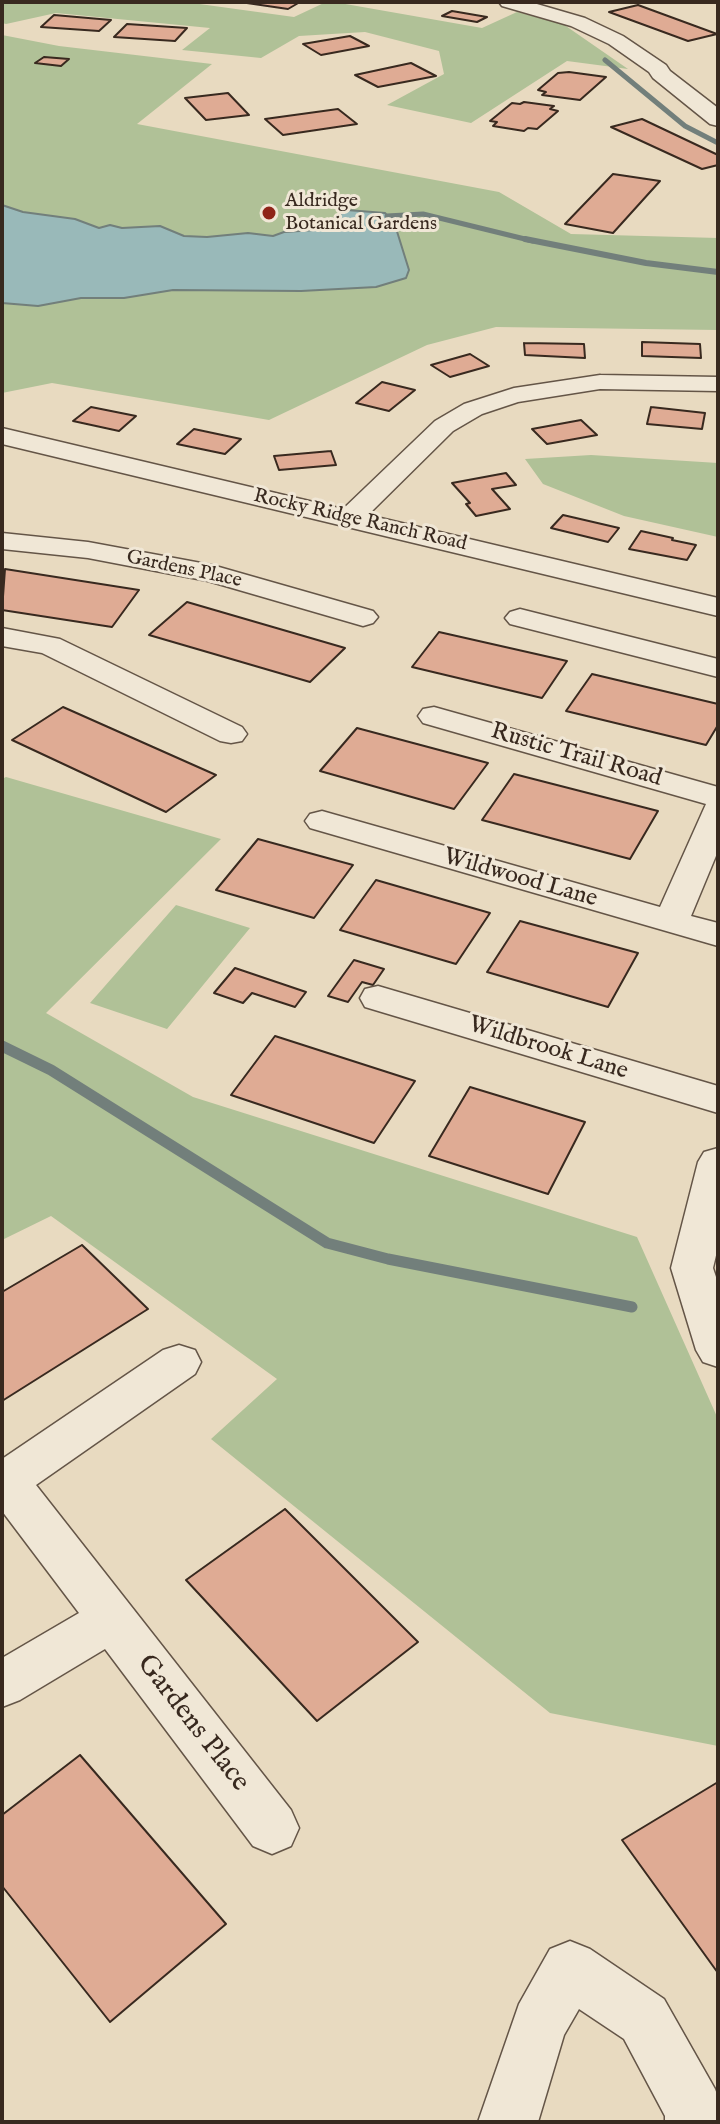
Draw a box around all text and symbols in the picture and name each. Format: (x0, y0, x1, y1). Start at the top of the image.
place label: Aldridge Botanical Gardens (285, 190, 437, 237)
marker: Aldridge Botanical Gardens (260, 204, 278, 222)
street label: Rocky Ridge Ranch Road (251, 485, 469, 557)
street label: Gardens Place (124, 546, 244, 594)
street label: Rustic Trail Road (487, 718, 665, 794)
street label: Wildwood Lane (440, 843, 600, 915)
street label: Wildbrook Lane (465, 1011, 631, 1087)
street label: Gardens Place (128, 1649, 256, 1799)

